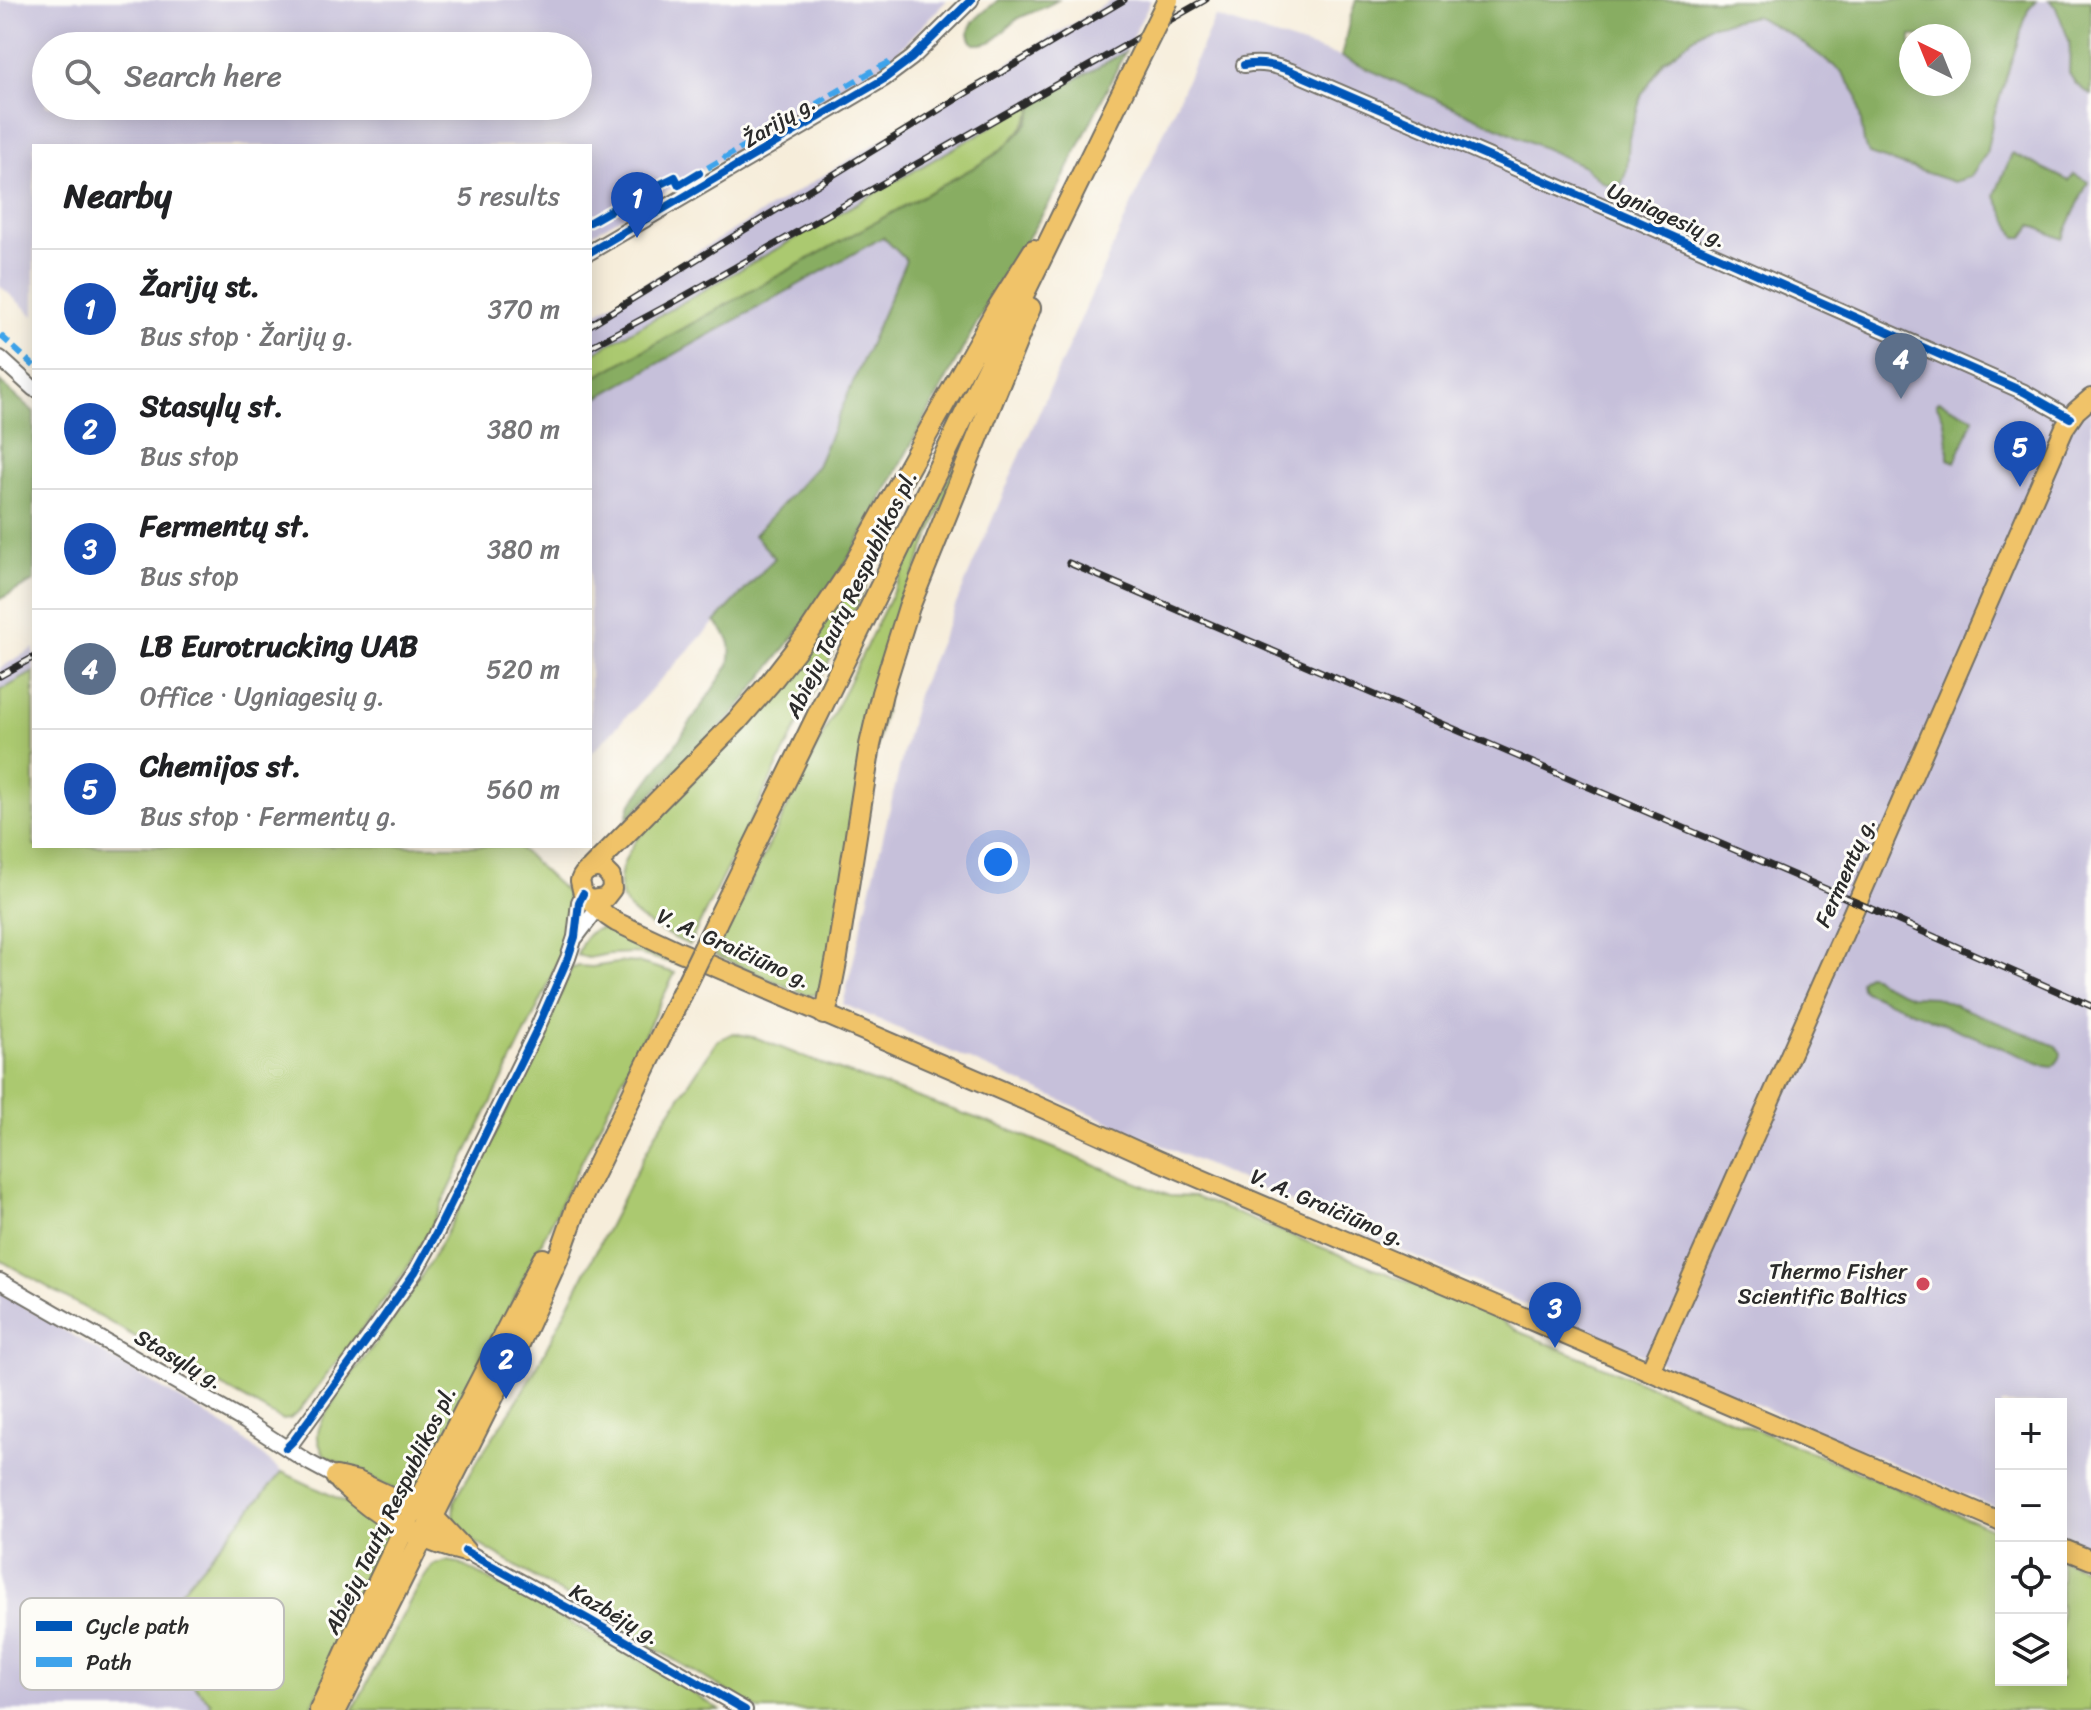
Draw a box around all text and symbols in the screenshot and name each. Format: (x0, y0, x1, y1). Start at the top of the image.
north arrow (1899, 24, 1971, 96)
search box (32, 32, 592, 120)
text: Search here (124, 49, 282, 103)
icon: search (60, 54, 104, 98)
street label: Žarijų g. (734, 84, 824, 158)
text: Nearby (64, 166, 172, 226)
street label: Ugniagesių g. (1601, 171, 1733, 259)
pin: 1 (611, 172, 663, 238)
text: 5 results (457, 173, 560, 219)
text: Žarijų st. (140, 259, 260, 313)
text: 1 (84, 286, 96, 332)
text: 370 m (488, 286, 560, 332)
text: Bus stop · Žarijų g. (140, 313, 354, 359)
pin: 4 (1875, 333, 1927, 399)
text: Stasylų st. (140, 379, 284, 433)
text: 2 (82, 406, 98, 452)
text: 380 m (487, 406, 560, 452)
pin: 5 (1994, 421, 2046, 487)
text: Bus stop (140, 433, 238, 479)
street label: Abiejų Tautų Respublikos pl. (773, 463, 928, 726)
text: Fermentų st. (140, 499, 311, 553)
text: 3 (83, 526, 97, 572)
text: 380 m (487, 526, 560, 572)
text: Bus stop (140, 553, 238, 599)
text: LB Eurotrucking UAB (140, 619, 418, 673)
text: 4 (82, 646, 98, 692)
text: 520 m (486, 646, 560, 692)
text: Office · Ugniagesių g. (140, 673, 385, 719)
text: Chemijos st. (140, 739, 301, 793)
text: 5 (82, 766, 98, 812)
text: 560 m (486, 766, 560, 812)
text: Bus stop · Fermentų g. (140, 793, 398, 839)
street label: Fermentų g. (1803, 810, 1887, 934)
your location (978, 842, 1018, 882)
street label: V. A. Graičiūno g. (651, 897, 817, 999)
street label: V. A. Graičiūno g. (1244, 1157, 1412, 1257)
place label: Thermo Fisher Scientific Baltics (1738, 1252, 1908, 1316)
marker: Thermo Fisher Scientific Baltics (1914, 1275, 1932, 1293)
pin: 3 (1529, 1282, 1581, 1348)
street label: Stasylų g. (127, 1318, 231, 1400)
pin: 2 (480, 1333, 532, 1399)
street label: Abiejų Tautų Respublikos pl. (312, 1379, 467, 1642)
map controls (1995, 1398, 2067, 1686)
button: + (1995, 1398, 2067, 1470)
button: − (1995, 1470, 2067, 1542)
button: locate (1995, 1542, 2067, 1614)
street label: Kazbėjų g. (562, 1572, 668, 1656)
legend (20, 1598, 284, 1690)
text: Cycle path (86, 1607, 189, 1646)
button: layers (1995, 1614, 2067, 1686)
text: Path (86, 1643, 132, 1682)

